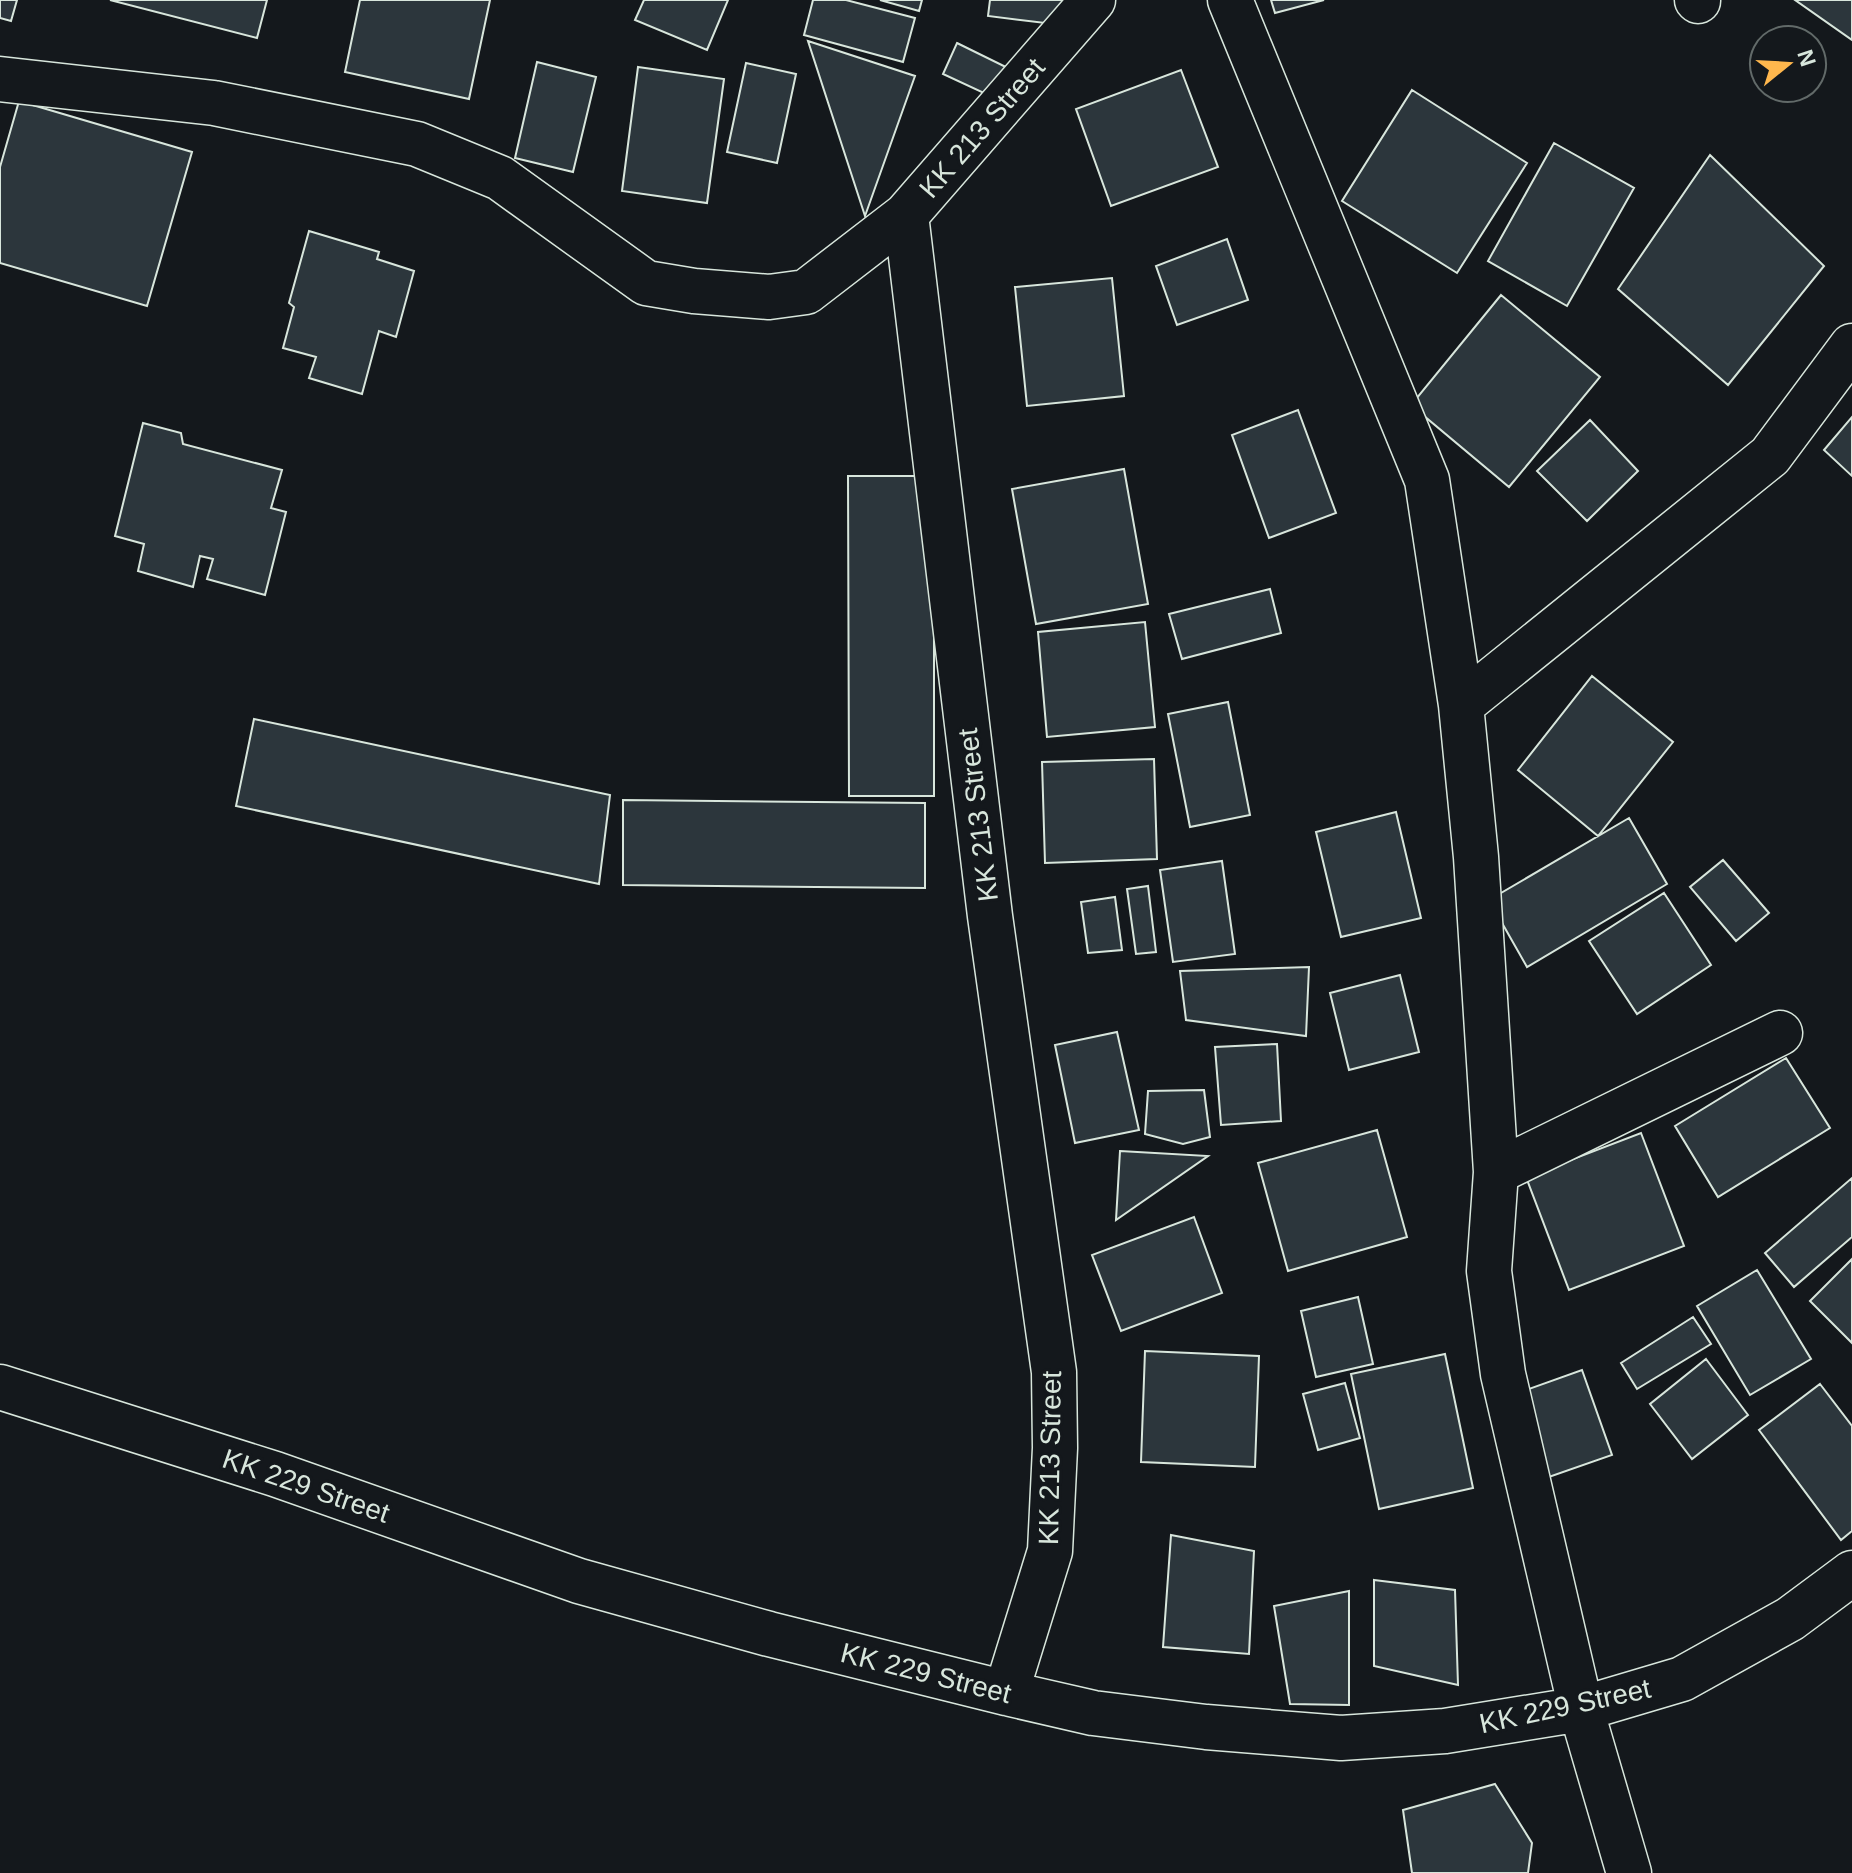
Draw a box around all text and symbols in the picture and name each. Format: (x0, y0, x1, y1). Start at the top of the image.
north arrow (1748, 24, 1828, 104)
text: N (1792, 47, 1821, 69)
street label: KK 213 Street (913, 52, 1051, 204)
street label: KK 213 Street (952, 726, 1004, 903)
street label: KK 213 Street (1033, 1370, 1067, 1545)
street label: KK 229 Street (219, 1443, 394, 1529)
street label: KK 229 Street (838, 1637, 1015, 1709)
street label: KK 229 Street (1477, 1673, 1654, 1739)

